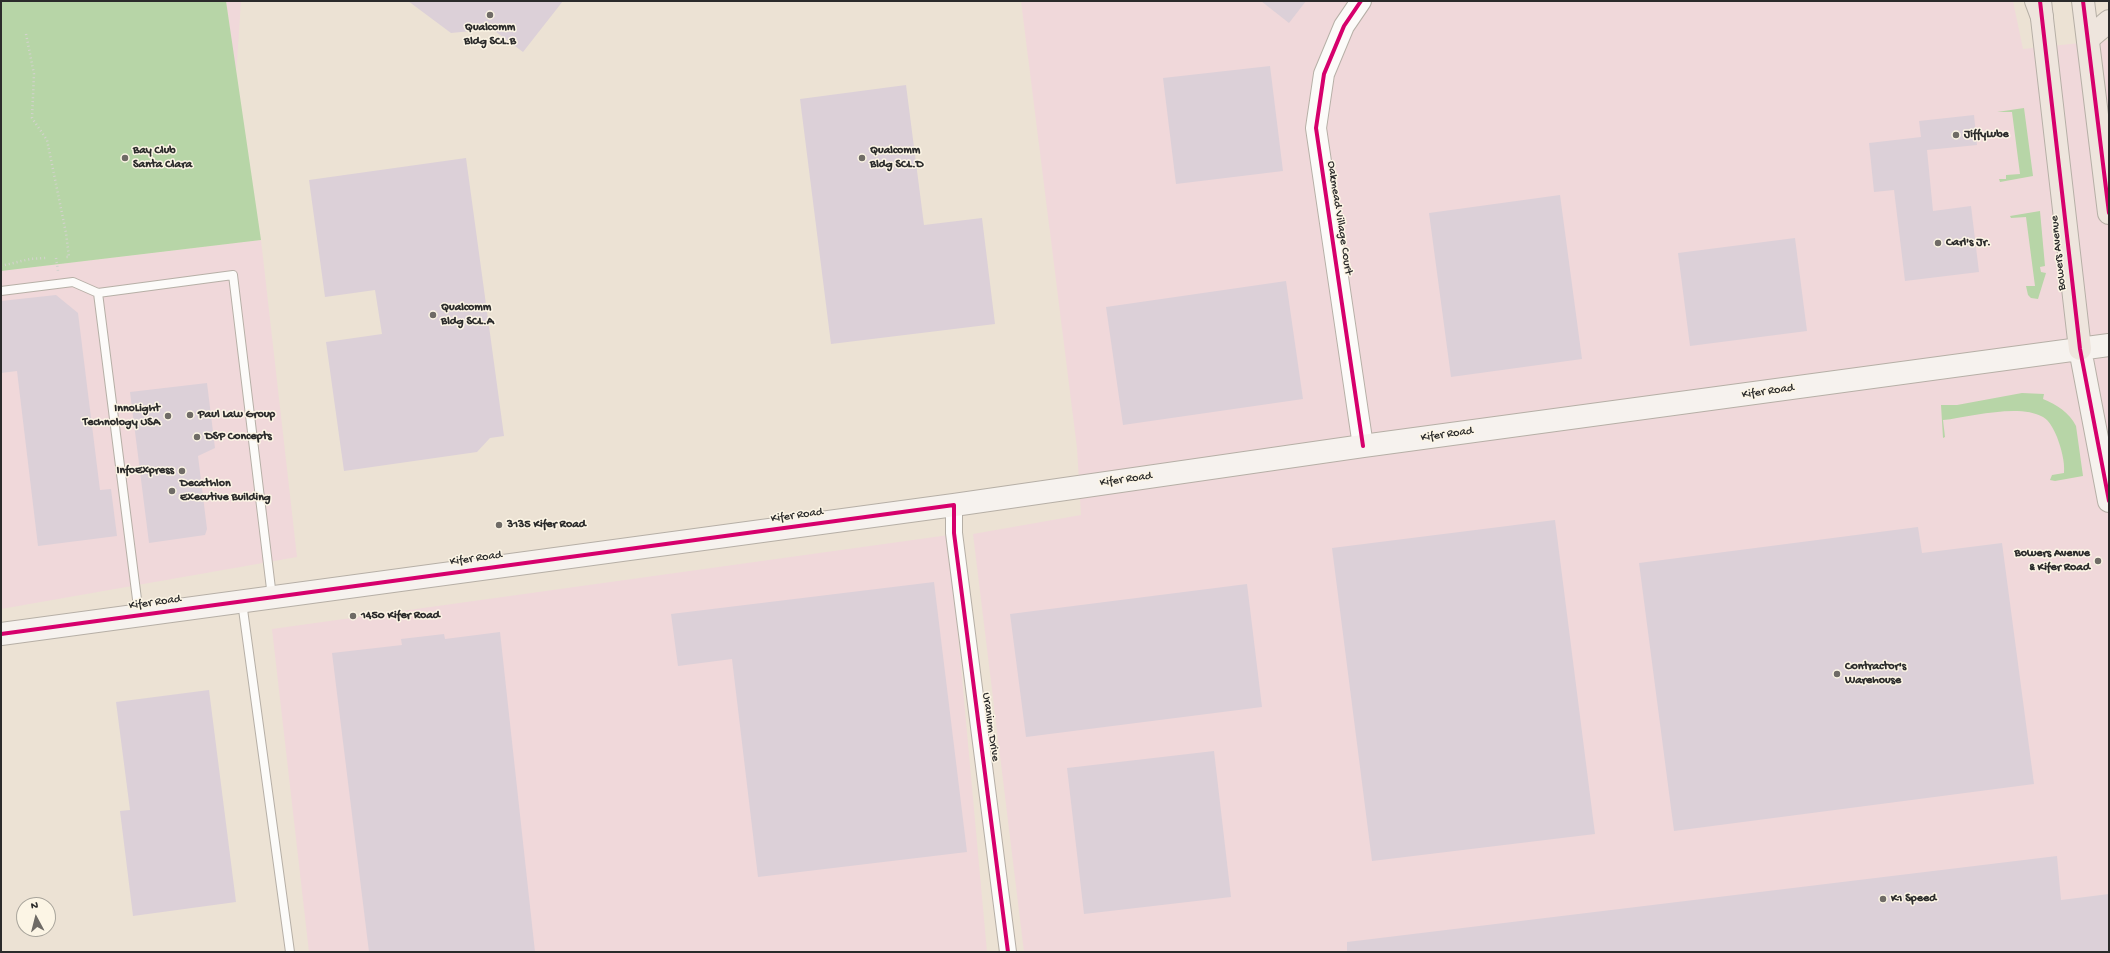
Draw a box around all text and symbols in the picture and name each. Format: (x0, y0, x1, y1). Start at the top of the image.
marker: Qualcomm Bldg SCL.B (485, 10, 495, 20)
place label: Qualcomm Bldg SCL.B (464, 21, 516, 49)
place label: JiffyLube (1964, 128, 2009, 142)
marker: JiffyLube (1951, 130, 1961, 140)
place label: Bay Club Santa Clara (133, 144, 192, 172)
place label: Qualcomm Bldg SCL.D (870, 144, 924, 172)
marker: Bay Club Santa Clara (120, 153, 130, 163)
marker: Qualcomm Bldg SCL.D (857, 153, 867, 163)
street label: Oakmead Village Court (1323, 160, 1355, 276)
street label: Bowers Avenue (2048, 215, 2070, 291)
place label: Carl's Jr. (1946, 236, 1991, 250)
marker: Carl's Jr. (1933, 238, 1943, 248)
place label: Qualcomm Bldg SCL.A (441, 301, 494, 329)
marker: Qualcomm Bldg SCL.A (428, 310, 438, 320)
street label: Kifer Road (1741, 381, 1795, 403)
place label: InnoLight Technology USA (83, 402, 160, 430)
place label: Paul Law Group (198, 408, 275, 422)
marker: Paul Law Group (185, 410, 195, 420)
marker: InnoLight Technology USA (163, 411, 173, 421)
street label: Kifer Road (1420, 424, 1474, 446)
place label: DSP Concepts (205, 430, 272, 444)
marker: DSP Concepts (192, 432, 202, 442)
place label: InfoExpress (117, 464, 174, 478)
marker: InfoExpress (177, 466, 187, 476)
street label: Kifer Road (1099, 469, 1153, 491)
place label: Decathlon Executive Building (180, 477, 271, 505)
marker: Decathlon Executive Building (167, 486, 177, 496)
street label: Kifer Road (770, 505, 824, 527)
place label: 3135 Kifer Road (507, 518, 586, 532)
marker: 3135 Kifer Road (494, 520, 504, 530)
place label: Bowers Avenue & Kifer Road (2015, 547, 2090, 575)
street label: Kifer Road (449, 548, 503, 570)
marker: Bowers Avenue & Kifer Road (2093, 556, 2103, 566)
street label: Kifer Road (128, 592, 182, 614)
place label: 1450 Kifer Road (361, 609, 440, 623)
marker: 1450 Kifer Road (348, 611, 358, 621)
place label: Contractor's Warehouse (1845, 660, 1906, 688)
marker: Contractor's Warehouse (1832, 669, 1842, 679)
street label: Uranium Drive (978, 692, 1002, 762)
place label: K1 Speed (1891, 892, 1936, 906)
marker: K1 Speed (1878, 894, 1888, 904)
north arrow (16, 897, 56, 937)
text: N (30, 900, 39, 912)

